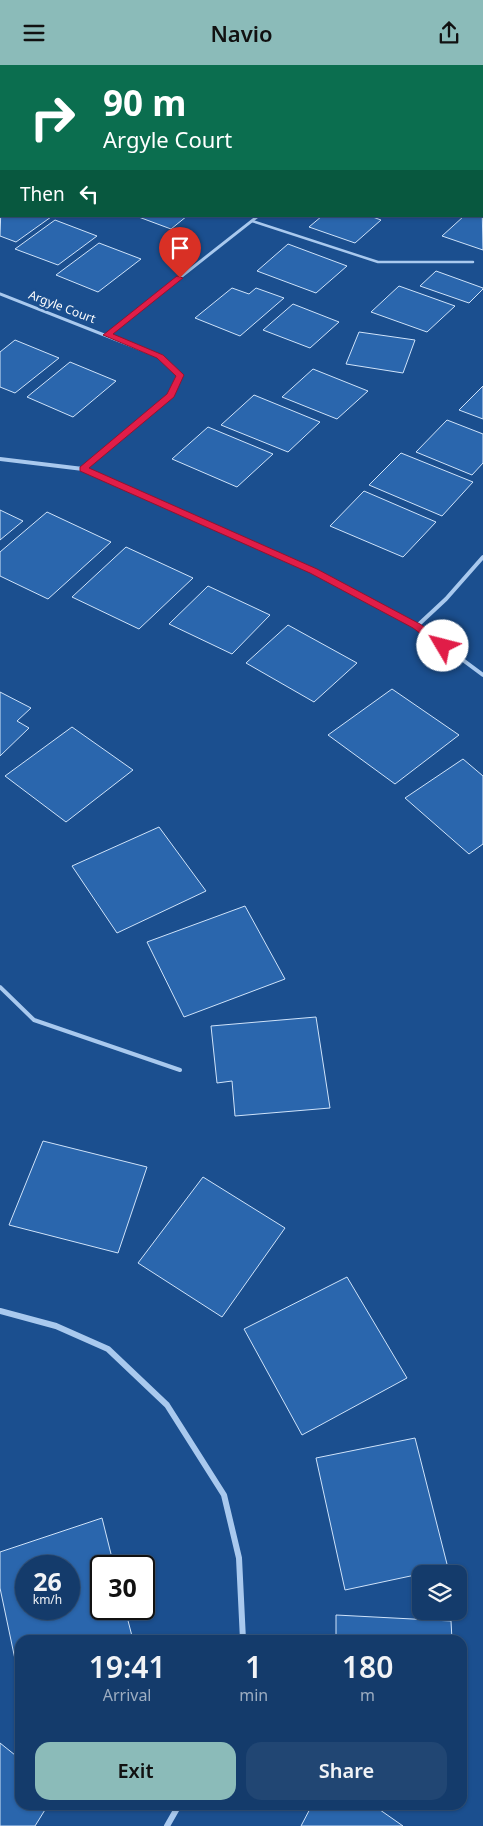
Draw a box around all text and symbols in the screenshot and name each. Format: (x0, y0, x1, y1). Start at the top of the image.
text: Navio (210, 18, 273, 48)
icon: menu (20, 19, 48, 47)
icon: share (435, 19, 463, 47)
text: 90 m (103, 79, 186, 126)
icon: right (20, 85, 85, 150)
text: Argyle Court (103, 124, 232, 154)
icon: left (75, 180, 103, 208)
text: Then (20, 181, 65, 207)
pin (159, 227, 201, 278)
icon: arrive (166, 234, 194, 262)
street label: Argyle Court (26, 286, 99, 327)
position arrow (416, 619, 468, 671)
speed limit sign: 30 (90, 1555, 155, 1620)
text: 26 (33, 1564, 62, 1598)
map controls (412, 1565, 467, 1620)
button: layers (412, 1565, 467, 1620)
text: km/h (33, 1591, 62, 1608)
text: 19:41 (89, 1646, 166, 1687)
text: 1 (245, 1646, 262, 1687)
text: 180 (342, 1646, 393, 1687)
text: Arrival (103, 1684, 152, 1706)
text: min (239, 1684, 268, 1706)
text: m (360, 1684, 375, 1706)
button: Exit (35, 1742, 236, 1800)
button: Share (246, 1742, 447, 1800)

